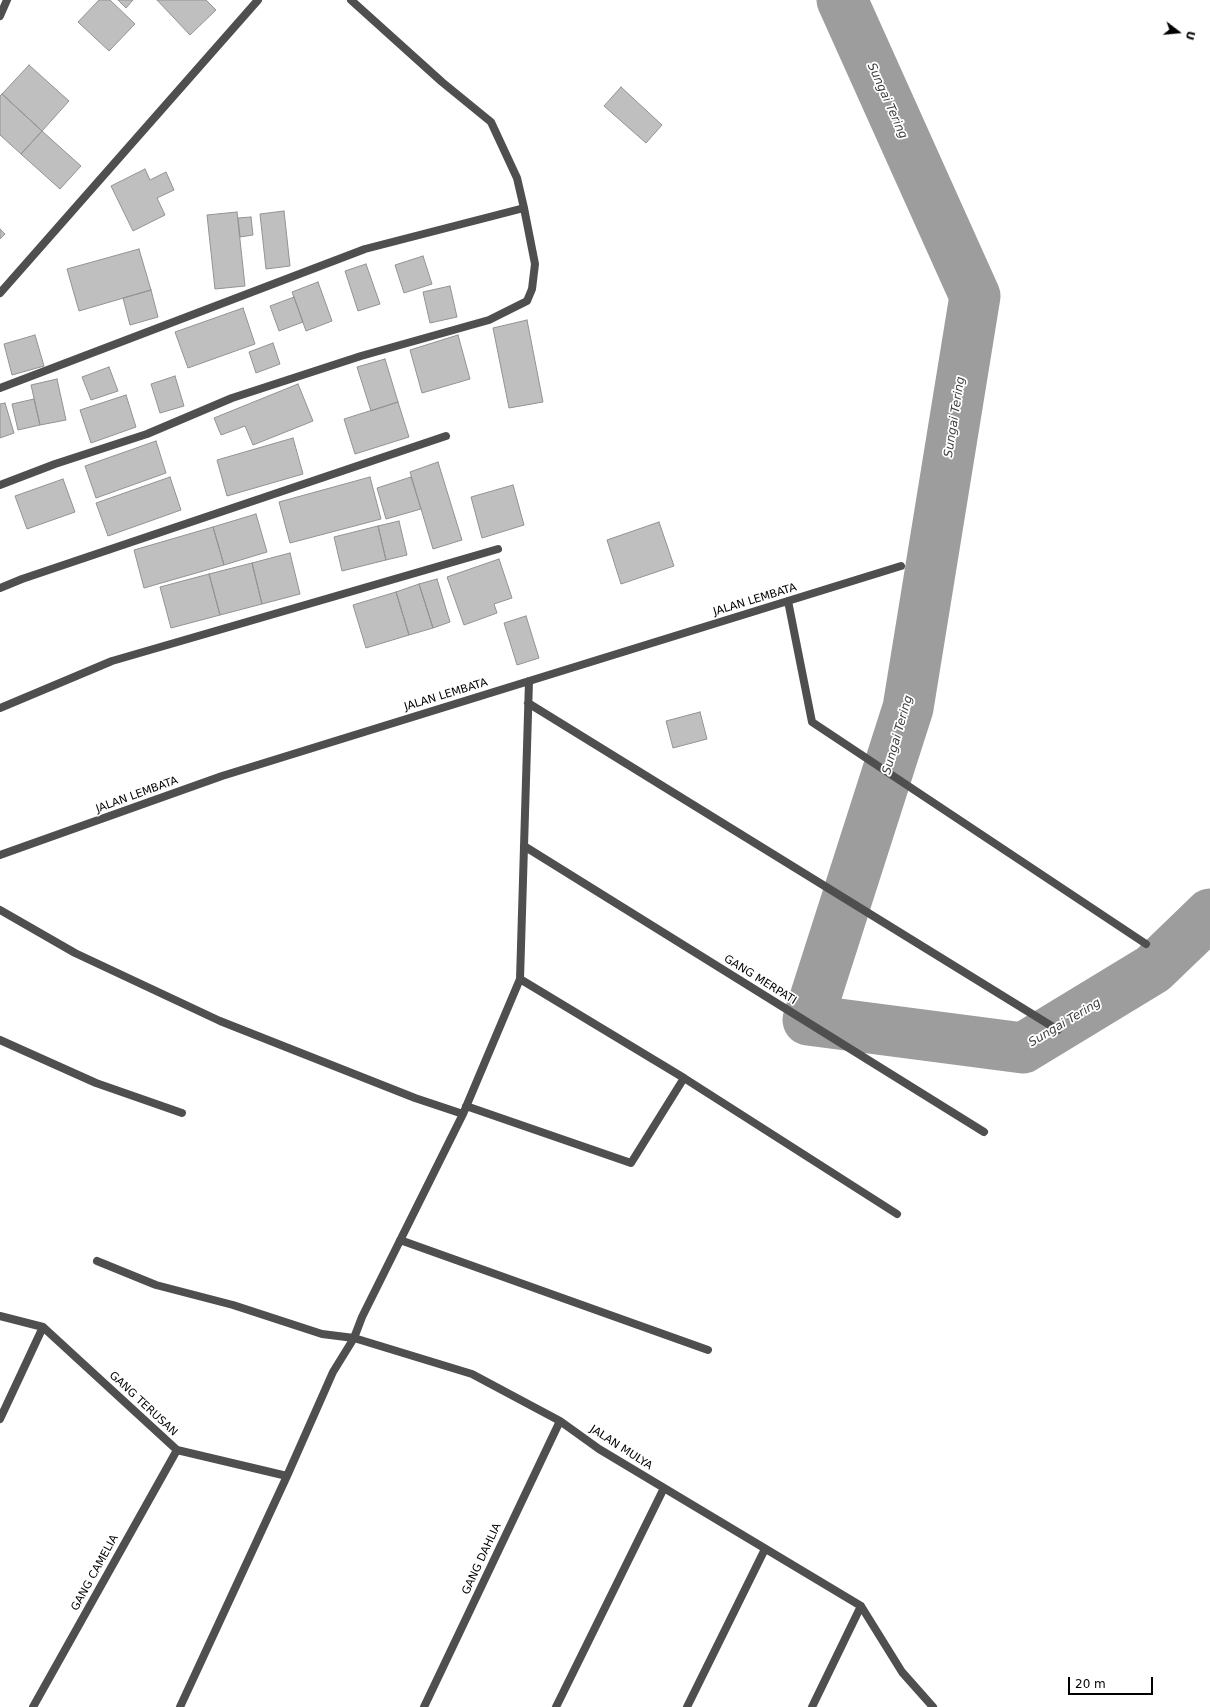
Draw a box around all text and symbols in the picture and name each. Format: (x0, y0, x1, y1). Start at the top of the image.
north arrow (1158, 12, 1198, 52)
text: U (1183, 29, 1197, 42)
water label: Sungai Tering (864, 61, 910, 141)
water label: Sungai Tering (942, 376, 968, 458)
street label: JALAN LEMBATA (712, 581, 798, 619)
street label: JALAN LEMBATA (403, 676, 489, 714)
water label: Sungai Tering (880, 694, 916, 776)
street label: JALAN LEMBATA (94, 774, 180, 816)
street label: GANG MERPATI (721, 952, 799, 1008)
water label: Sungai Tering (1026, 996, 1104, 1050)
street label: GANG TERUSAN (106, 1369, 180, 1439)
street label: JALAN MULYA (587, 1423, 655, 1473)
street label: GANG DAHLIA (460, 1521, 504, 1597)
street label: GANG CAMELIA (69, 1533, 121, 1613)
scale bar (1070, 1669, 1155, 1695)
text: 20 m (1075, 1677, 1106, 1691)

